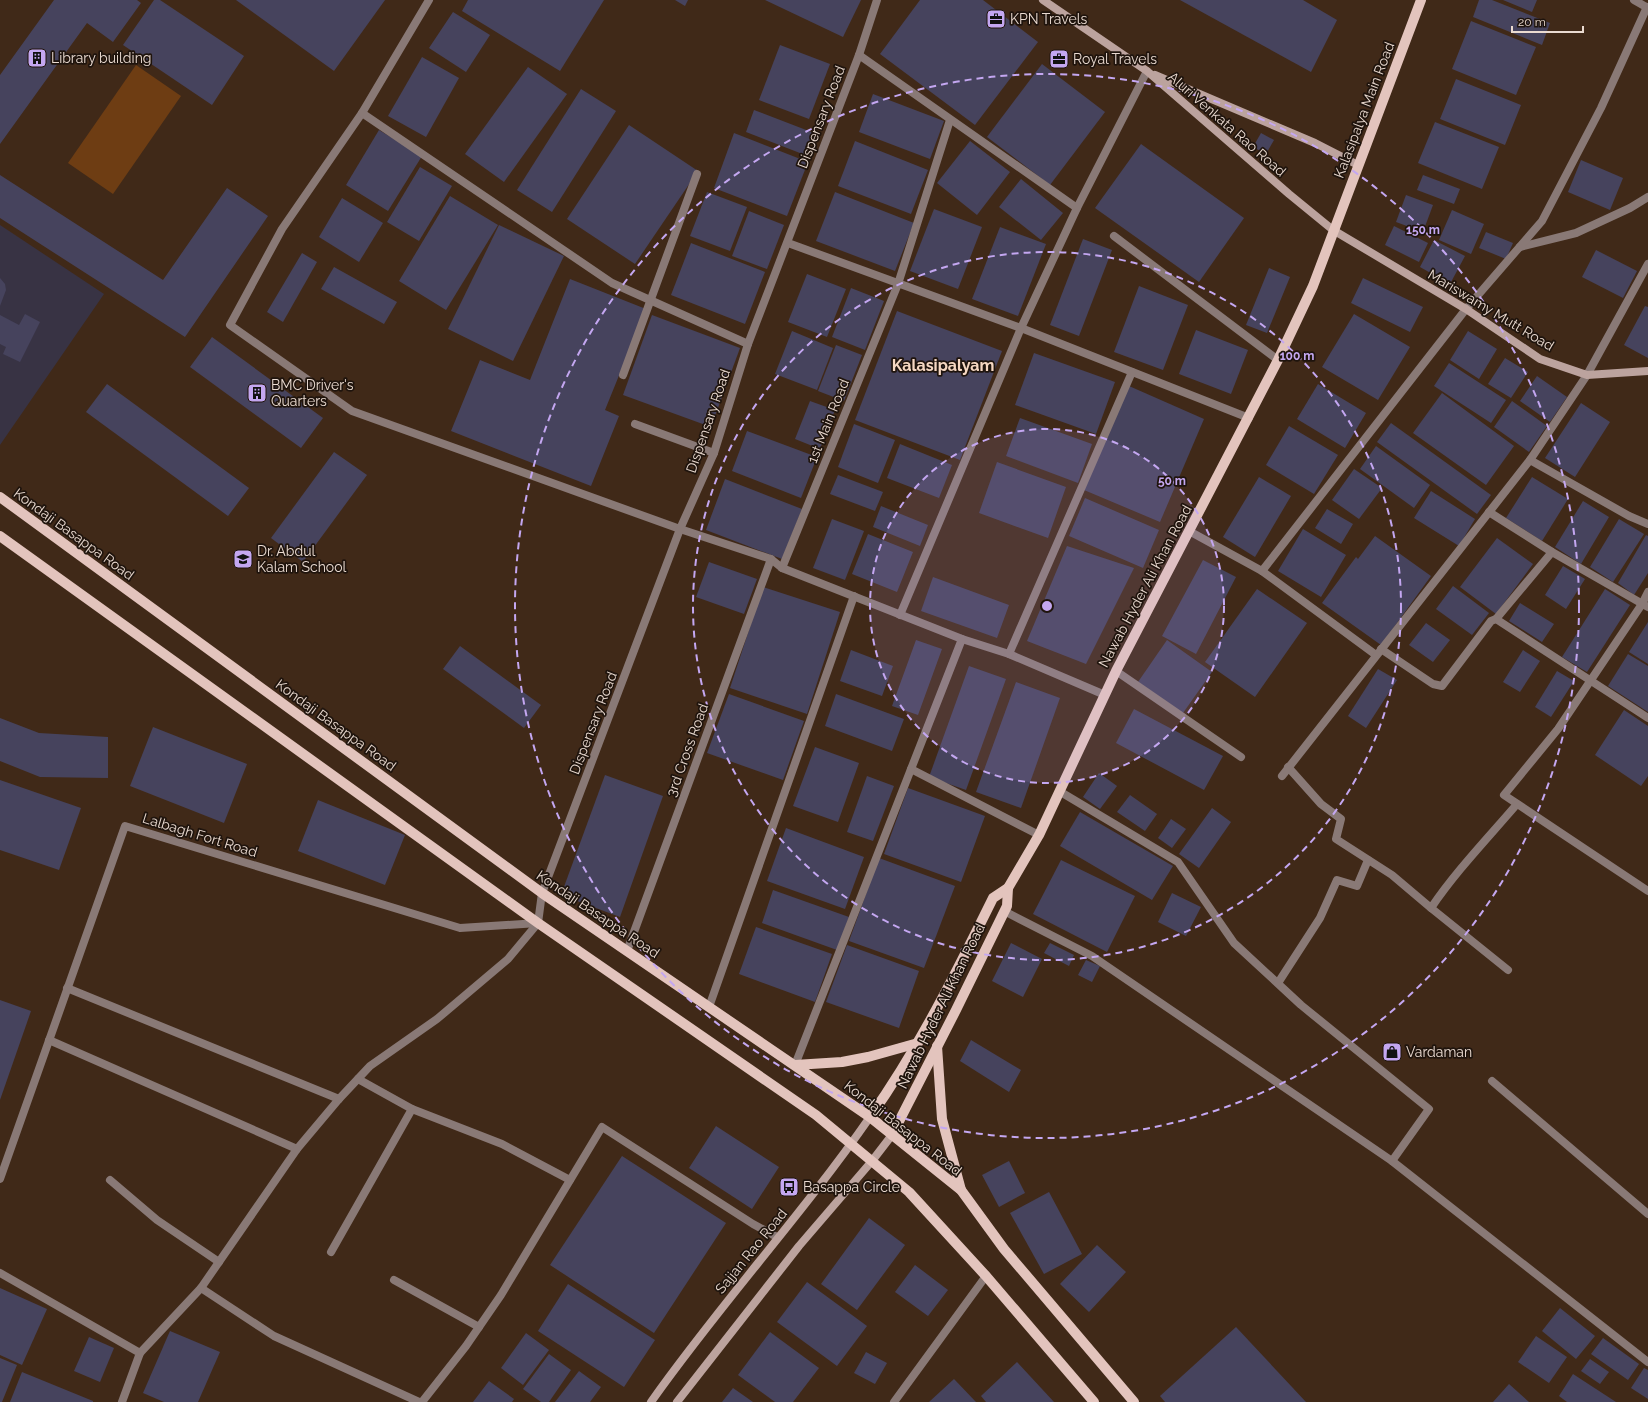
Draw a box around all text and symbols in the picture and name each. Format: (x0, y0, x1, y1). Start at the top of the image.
office icon: KPN Travels (985, 8, 1007, 30)
scale bar (1512, 8, 1583, 34)
place label: KPN Travels (1010, 11, 1087, 27)
text: 20 m (1518, 15, 1546, 29)
street label: Kalasipalya Main Road (1331, 40, 1397, 180)
building icon: Library building (26, 47, 48, 69)
office icon: Royal Travels (1048, 48, 1070, 70)
place label: Library building (51, 50, 151, 66)
place label: Royal Travels (1073, 51, 1157, 67)
street label: Dispensary Road (794, 63, 848, 171)
street label: Aluri Venkata Rao Road (1165, 69, 1289, 179)
text: 150 m (1406, 223, 1440, 237)
street label: Mariswamy Mutt Road (1425, 266, 1557, 354)
text: 100 m (1280, 349, 1314, 363)
district label: Kalasipalyam (892, 356, 994, 375)
street label: Dispensary Road (683, 367, 733, 475)
place label: BMC Driver's Quarters (271, 377, 354, 409)
street label: 1st Main Road (804, 377, 852, 465)
building icon: BMC Driver's Quarters (246, 382, 268, 404)
text: 50 m (1158, 474, 1186, 488)
street label: Kondaji Basappa Road (11, 485, 137, 583)
street label: Nawab Hyder Ali Khan Road (1095, 502, 1195, 670)
place label: Dr. Abdul Kalam School (257, 543, 347, 575)
school or university icon: Dr. Abdul Kalam School (232, 548, 254, 570)
centre of rings (1040, 599, 1054, 613)
street label: Dispensary Road (566, 669, 620, 777)
street label: Kondaji Basappa Road (273, 676, 399, 774)
street label: 3rd Cross Road (663, 701, 711, 799)
street label: Lalbagh Fort Road (141, 810, 259, 860)
street label: Kondaji Basappa Road (534, 867, 662, 961)
street label: Nawab Hyder Ali Khan Road (894, 921, 988, 1091)
shop icon: Vardaman (1381, 1041, 1403, 1063)
place label: Vardaman (1406, 1044, 1472, 1060)
street label: Kondaji Basappa Road (841, 1077, 965, 1179)
bus stop icon: Basappa Circle (778, 1176, 800, 1198)
place label: Basappa Circle (803, 1179, 900, 1195)
street label: Sajjan Rao Road (712, 1205, 790, 1297)

